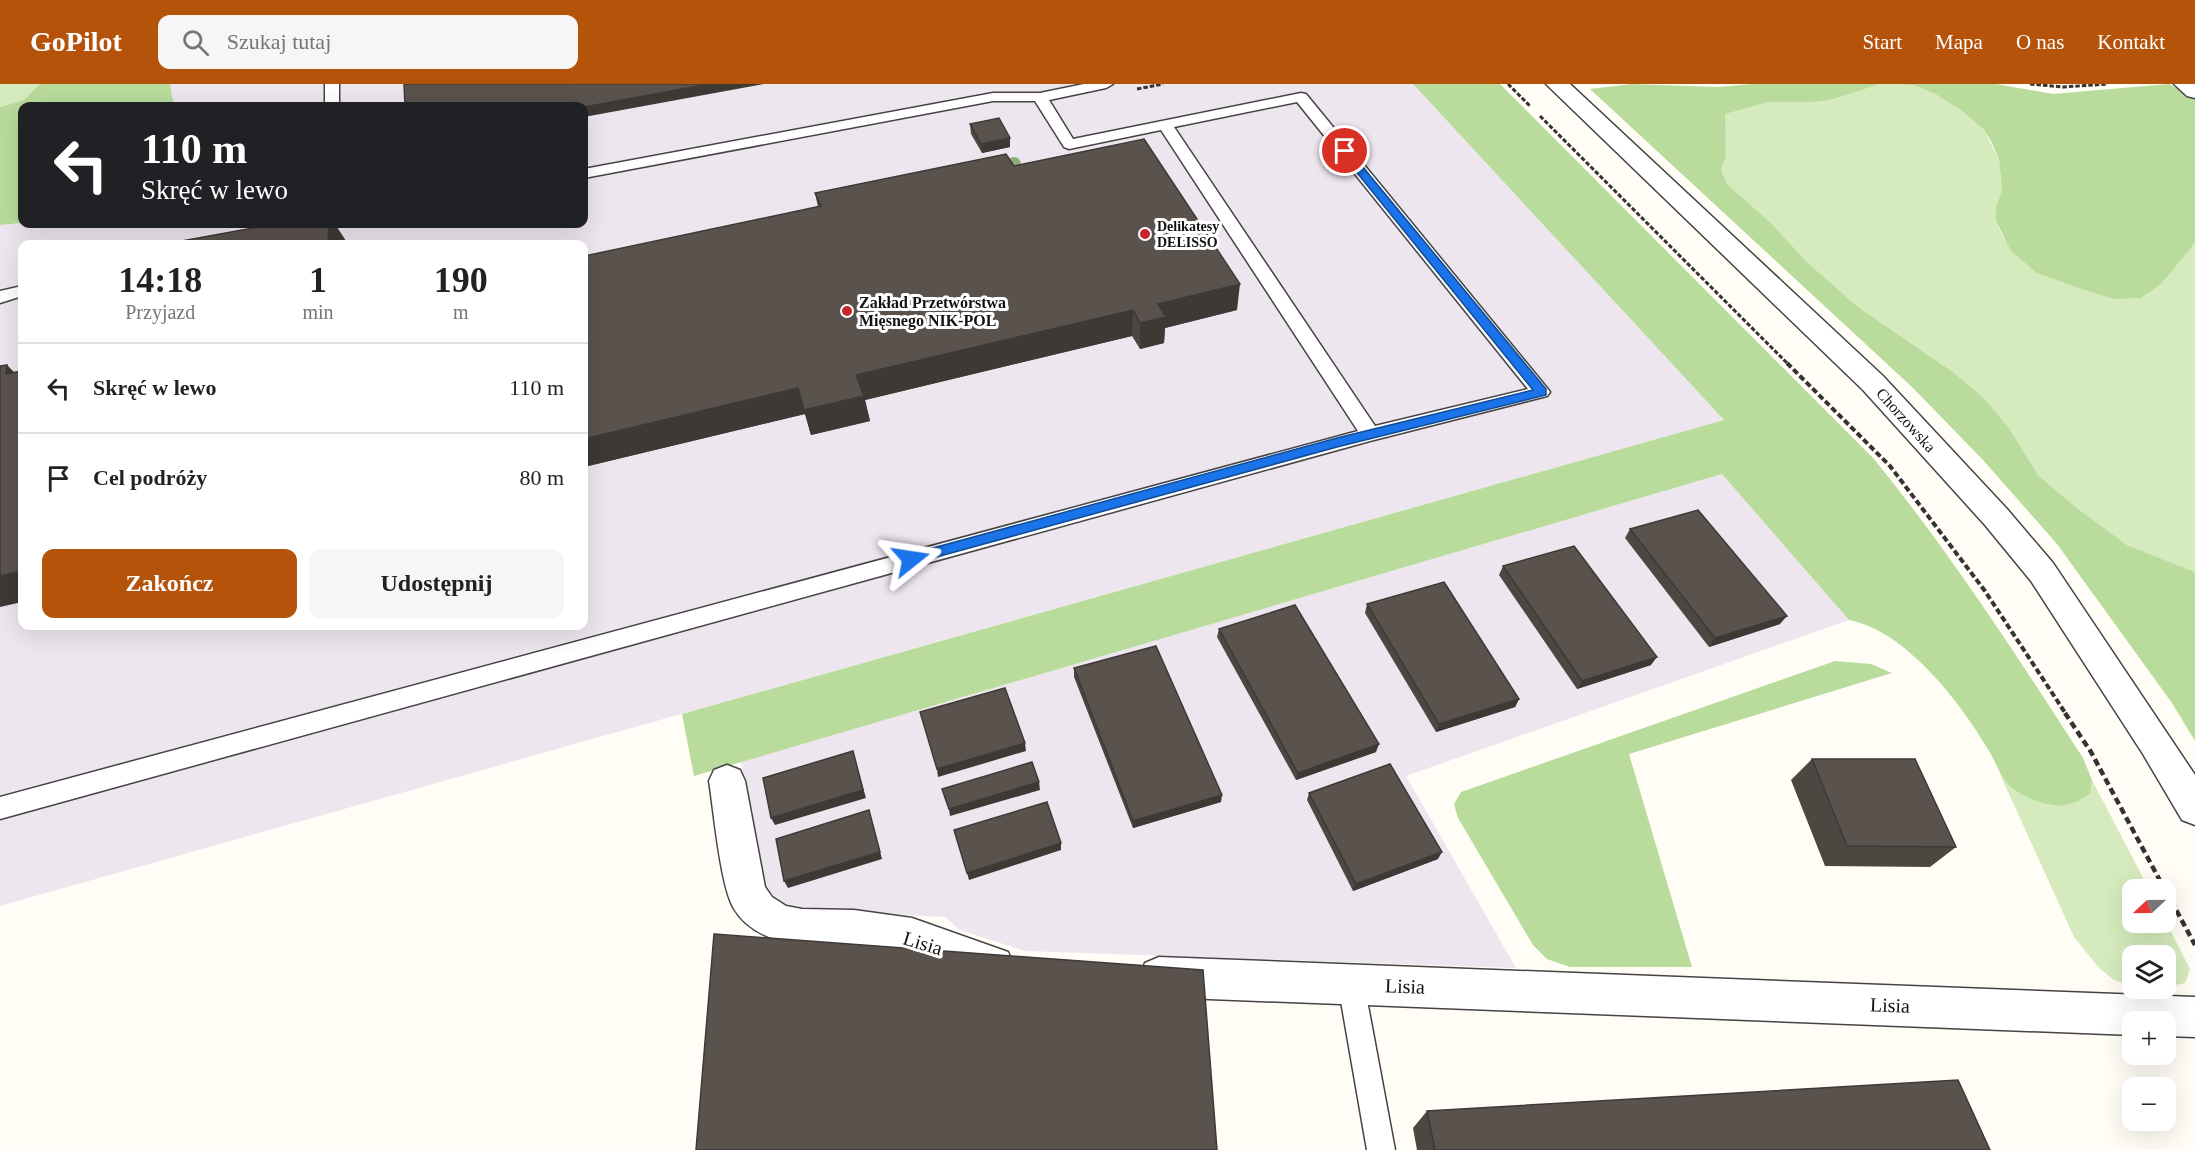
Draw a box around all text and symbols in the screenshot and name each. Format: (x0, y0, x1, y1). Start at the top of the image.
search box (158, 15, 578, 69)
text: GoPilot (30, 26, 122, 57)
icon: search (179, 26, 212, 59)
text: Szukaj tutaj (227, 29, 331, 54)
text: Start (1862, 30, 1902, 54)
text: Mapa (1935, 30, 1983, 54)
text: O nas (2016, 30, 2064, 54)
text: Kontakt (2097, 30, 2165, 54)
pin (1319, 125, 1370, 176)
icon: left (42, 126, 120, 204)
text: 110 m (141, 126, 247, 172)
icon: arrive (1328, 134, 1361, 167)
text: Skręć w lewo (141, 175, 288, 205)
place label: Delikatesy DELISSO (1157, 219, 1219, 250)
marker: Delikatesy DELISSO (1138, 227, 1152, 241)
text: 14:18 (118, 260, 202, 300)
text: 1 (309, 260, 327, 300)
text: 190 (434, 260, 488, 300)
place label: Zakład Przetwórstwa Mięsnego NIK-POL (859, 294, 1006, 330)
text: Przyjazd (125, 301, 195, 323)
text: min (302, 301, 334, 323)
text: m (453, 301, 469, 323)
marker: Zakład Przetwórstwa Mięsnego NIK-POL (840, 304, 854, 318)
icon: left (42, 372, 75, 405)
text: Skręć w lewo (93, 375, 216, 400)
text: 110 m (509, 375, 564, 400)
street label: Chorzowska (1873, 385, 1939, 455)
icon: arrive (42, 462, 75, 495)
text: Cel podróży (93, 465, 207, 490)
text: 80 m (519, 465, 564, 490)
position arrow (879, 527, 943, 591)
button: Zakończ (42, 549, 297, 618)
button: Udostępnij (309, 549, 564, 618)
north arrow (2122, 879, 2176, 933)
map controls (2122, 879, 2176, 1131)
street label: Lisia (901, 927, 945, 959)
button: layers (2122, 945, 2176, 999)
street label: Lisia (1385, 974, 1425, 998)
street label: Lisia (1870, 993, 1910, 1017)
button: + (2122, 1011, 2176, 1065)
button: − (2122, 1077, 2176, 1131)

